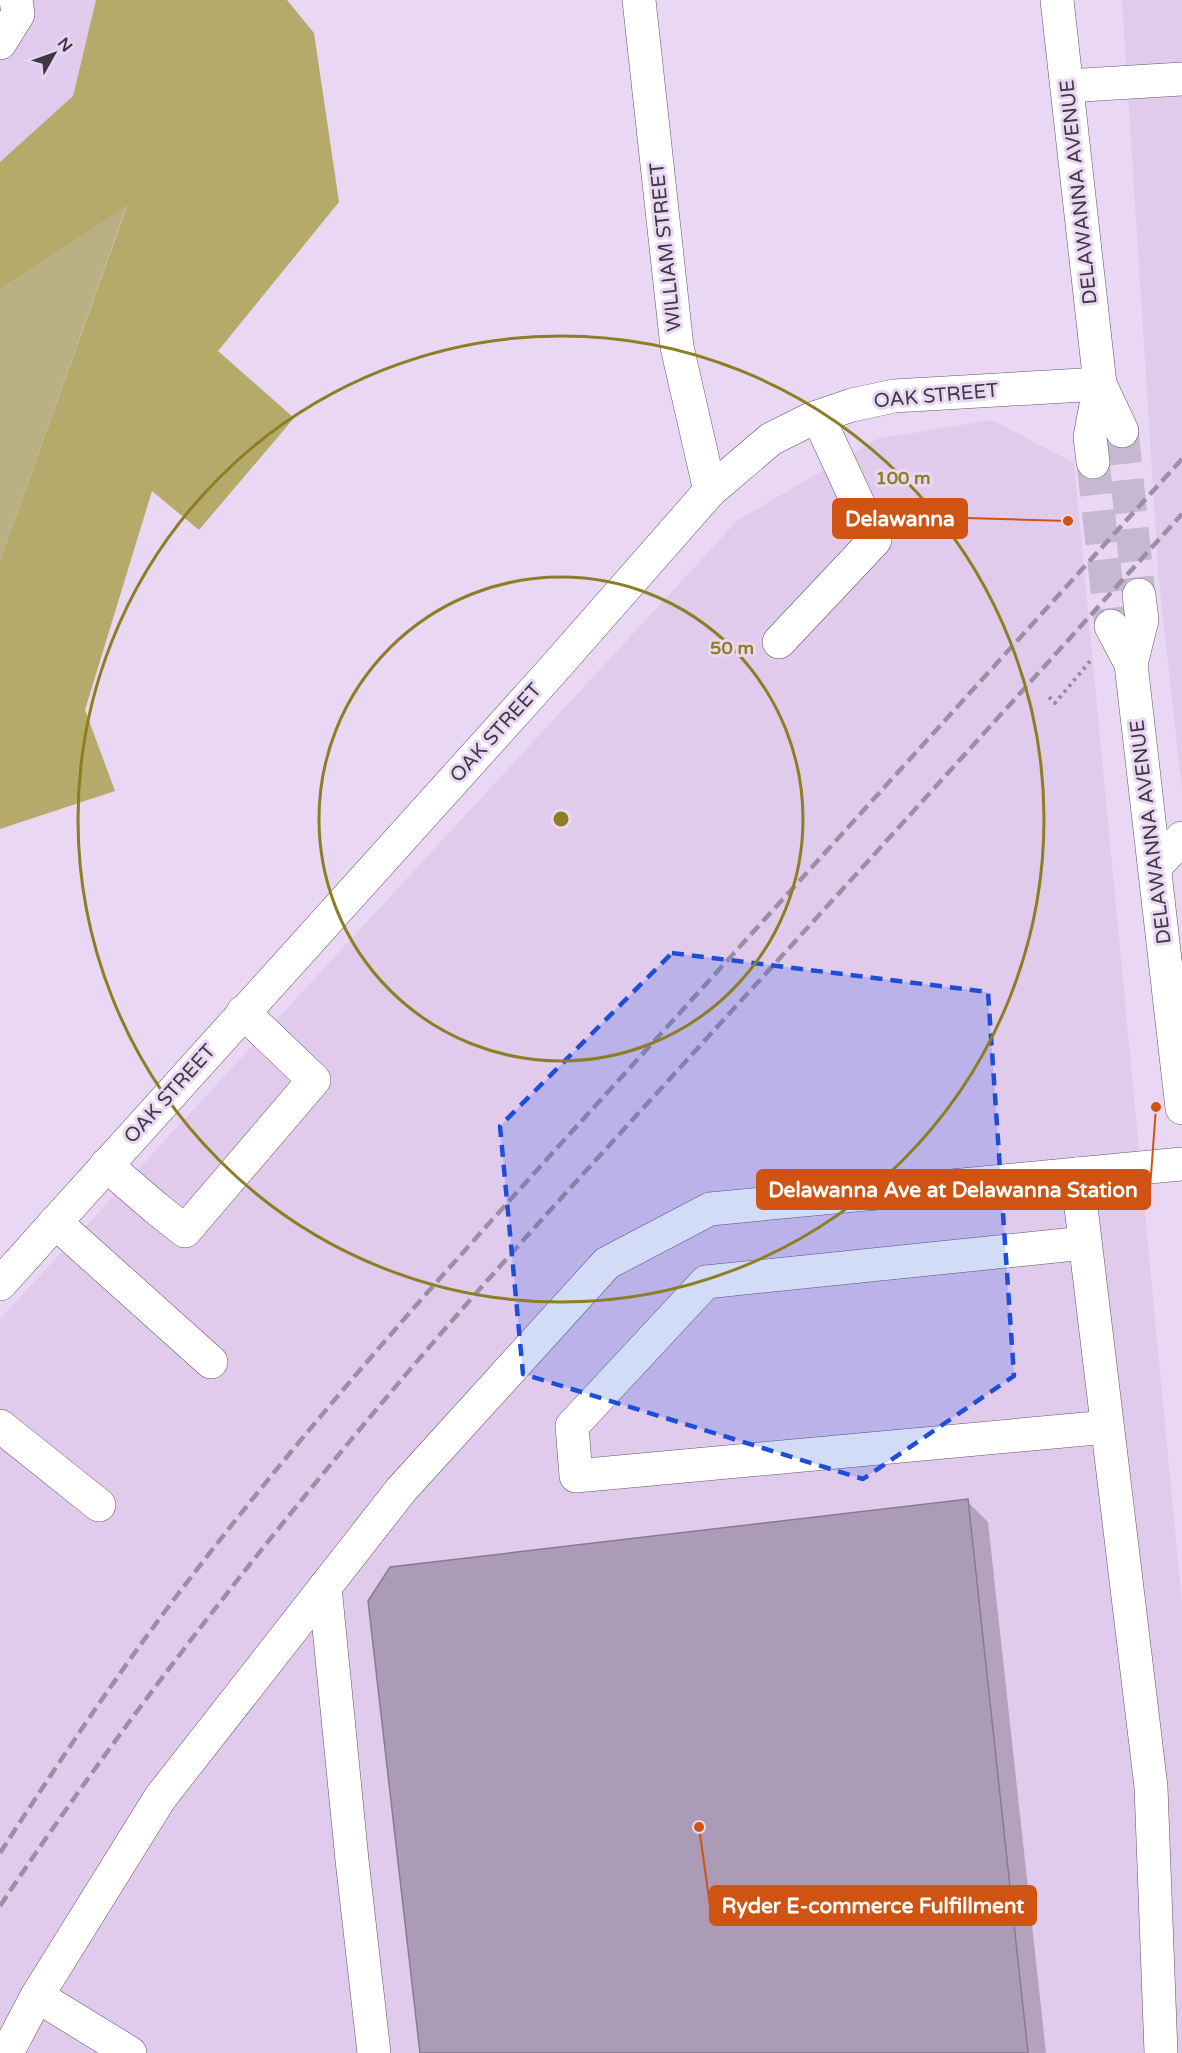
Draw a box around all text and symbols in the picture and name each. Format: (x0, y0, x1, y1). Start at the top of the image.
north arrow (24, 24, 84, 84)
text: N (53, 34, 77, 56)
street label: DELAWANNA AVENUE (1055, 78, 1103, 306)
street label: WILLIAM STREET (645, 161, 687, 333)
street label: OAK STREET (873, 379, 999, 413)
text: 100 m (875, 467, 931, 489)
callout: Delawanna (833, 499, 967, 538)
text: Delawanna (845, 507, 955, 532)
text: 50 m (710, 637, 754, 659)
street label: OAK STREET (445, 678, 547, 788)
street label: DELAWANNA AVENUE (1125, 718, 1177, 946)
centre of rings (551, 809, 571, 829)
street label: OAK STREET (119, 1039, 221, 1149)
callout: Delawanna Ave at Delawanna Station (757, 1170, 1150, 1209)
text: Delawanna Ave at Delawanna Station (768, 1178, 1138, 1203)
callout: Ryder E-commerce Fulfillment (710, 1886, 1036, 1925)
text: Ryder E-commerce Fulfillment (722, 1894, 1024, 1919)

